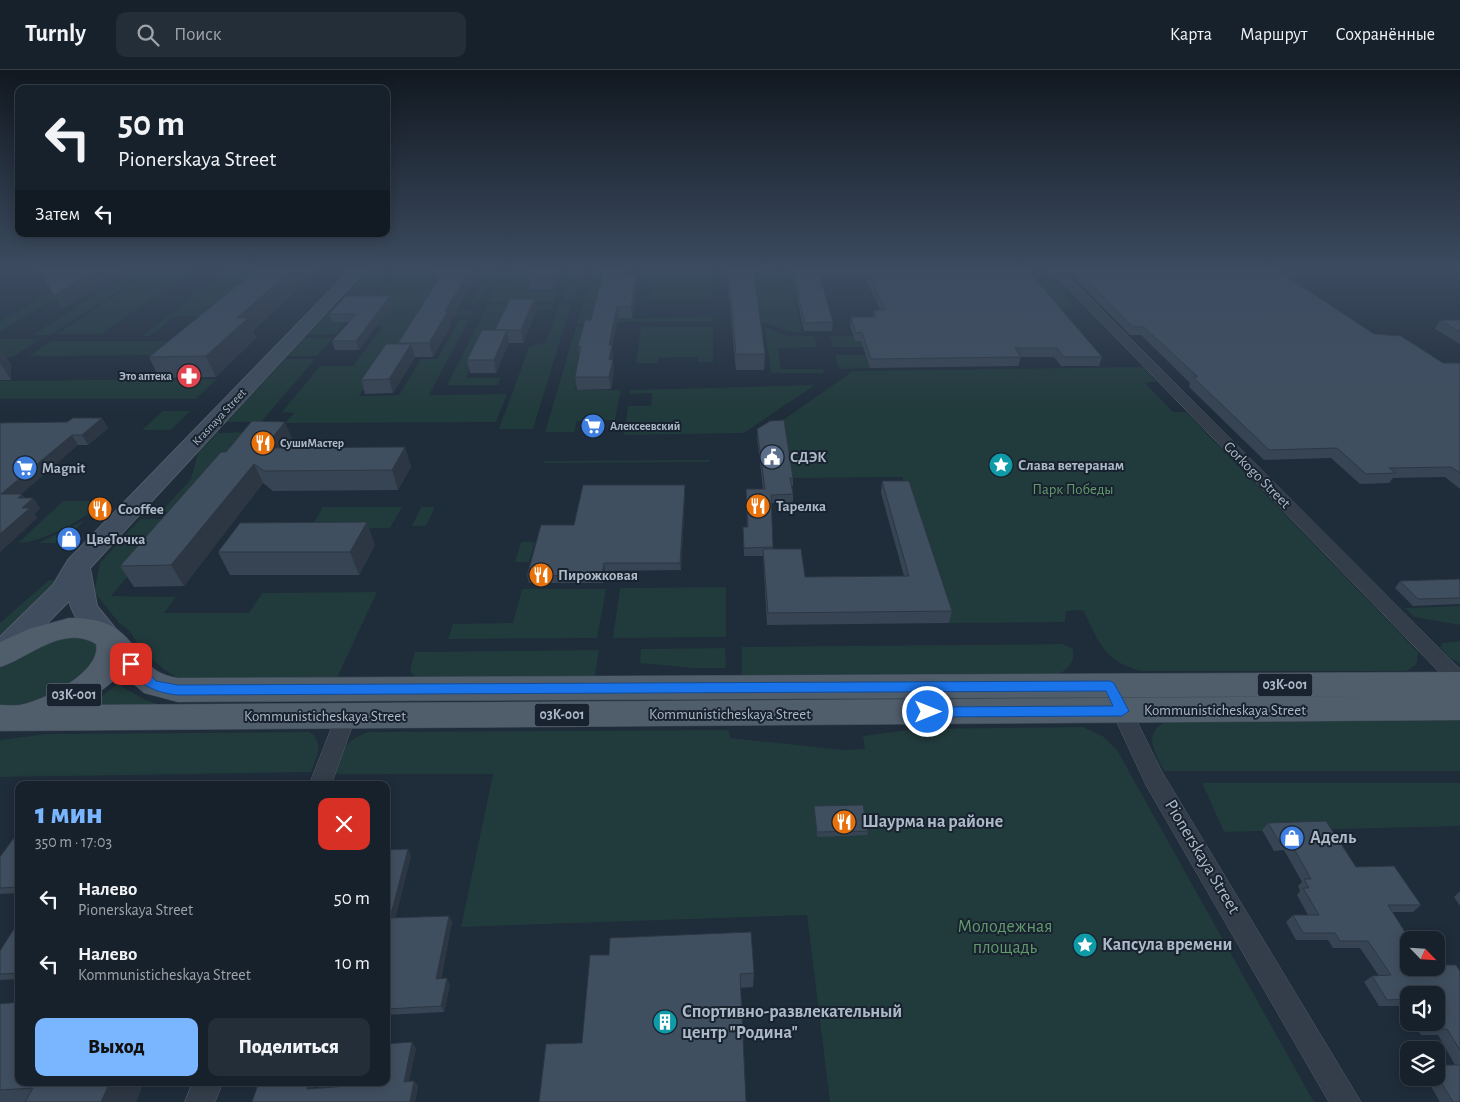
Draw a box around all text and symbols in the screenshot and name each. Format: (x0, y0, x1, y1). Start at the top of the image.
search box (116, 12, 466, 57)
icon: search (134, 21, 162, 49)
text: Turnly (25, 22, 86, 46)
text: Поиск (174, 25, 221, 44)
text: Карта (1170, 26, 1212, 44)
text: Маршрут (1240, 26, 1308, 44)
text: Сохранённые (1336, 26, 1435, 44)
icon: left (35, 105, 100, 170)
text: 50 m (118, 107, 185, 142)
text: Pionerskaya Street (118, 148, 276, 170)
icon: left (90, 200, 118, 228)
text: Затем (35, 205, 80, 224)
pharmacy icon: Это аптека (176, 363, 202, 389)
place label: Это аптека (119, 370, 172, 382)
street label: Krasnaya Street (190, 386, 249, 448)
supermarket icon: Алексеевский (580, 413, 606, 439)
place label: Алексеевский (610, 420, 680, 432)
restaurant icon: СушиМастер (250, 430, 276, 456)
place label: СушиМастер (280, 437, 344, 450)
street label: Gorkogo Street (1221, 439, 1293, 511)
public building icon: СДЭК (759, 444, 785, 470)
place label: СДЭК (790, 450, 826, 465)
place icon: Слава ветеранам (988, 452, 1014, 478)
supermarket icon: Magnit (12, 455, 38, 481)
place label: Слава ветеранам (1018, 458, 1124, 473)
place label: Magnit (42, 461, 85, 476)
park label: Парк Победы (1032, 482, 1114, 497)
restaurant icon: Тарелка (745, 493, 771, 519)
restaurant icon: Cooffee (87, 496, 113, 522)
place label: Тарелка (776, 499, 826, 514)
place label: Cooffee (118, 502, 164, 517)
shop icon: ЦвеТочка (56, 526, 82, 552)
place label: ЦвеТочка (86, 532, 145, 547)
restaurant icon: Пирожковая (528, 562, 554, 588)
place label: Пирожковая (558, 568, 638, 583)
pin (110, 643, 152, 685)
icon: arrive (117, 650, 145, 678)
road number: 03К-001 (1258, 674, 1312, 696)
road number: 03К-001 (46, 684, 102, 706)
position arrow (901, 685, 953, 737)
street label: Kommunisticheskaya Street (1144, 703, 1306, 718)
road number: 03К-001 (534, 704, 590, 726)
street label: Kommunisticheskaya Street (649, 707, 811, 722)
street label: Kommunisticheskaya Street (244, 709, 406, 724)
street label: Pionerskaya Street (1161, 797, 1243, 917)
button: close (318, 798, 370, 850)
text: 1 мин (35, 799, 103, 829)
restaurant icon: Шаурма на районе (831, 809, 857, 835)
place label: Шаурма на районе (862, 813, 1003, 831)
shop icon: Адель (1279, 825, 1305, 851)
place label: Адель (1310, 829, 1357, 847)
text: 350 m · 17:03 (35, 834, 112, 850)
text: Налево (78, 880, 137, 899)
icon: left (35, 885, 63, 913)
text: 50 m (334, 889, 370, 908)
text: Pionerskaya Street (78, 902, 193, 918)
park label: Молодежная площадь (958, 918, 1052, 957)
north arrow (1400, 931, 1445, 976)
map controls (1400, 931, 1445, 1086)
place icon: Капсула времени (1072, 932, 1098, 958)
place label: Капсула времени (1102, 936, 1232, 954)
text: Налево (78, 945, 137, 964)
icon: left (35, 950, 63, 978)
text: 10 m (335, 954, 370, 973)
text: Kommunisticheskaya Street (78, 967, 251, 983)
button: sound (1400, 986, 1445, 1031)
place label: Спортивно-развлекательный центр "Родина" (682, 1003, 902, 1042)
building icon: Спортивно-развлекательный центр "Родина" (652, 1009, 678, 1035)
button: Выход (35, 1018, 198, 1076)
button: Поделиться (208, 1018, 370, 1076)
button: layers (1400, 1041, 1445, 1086)

